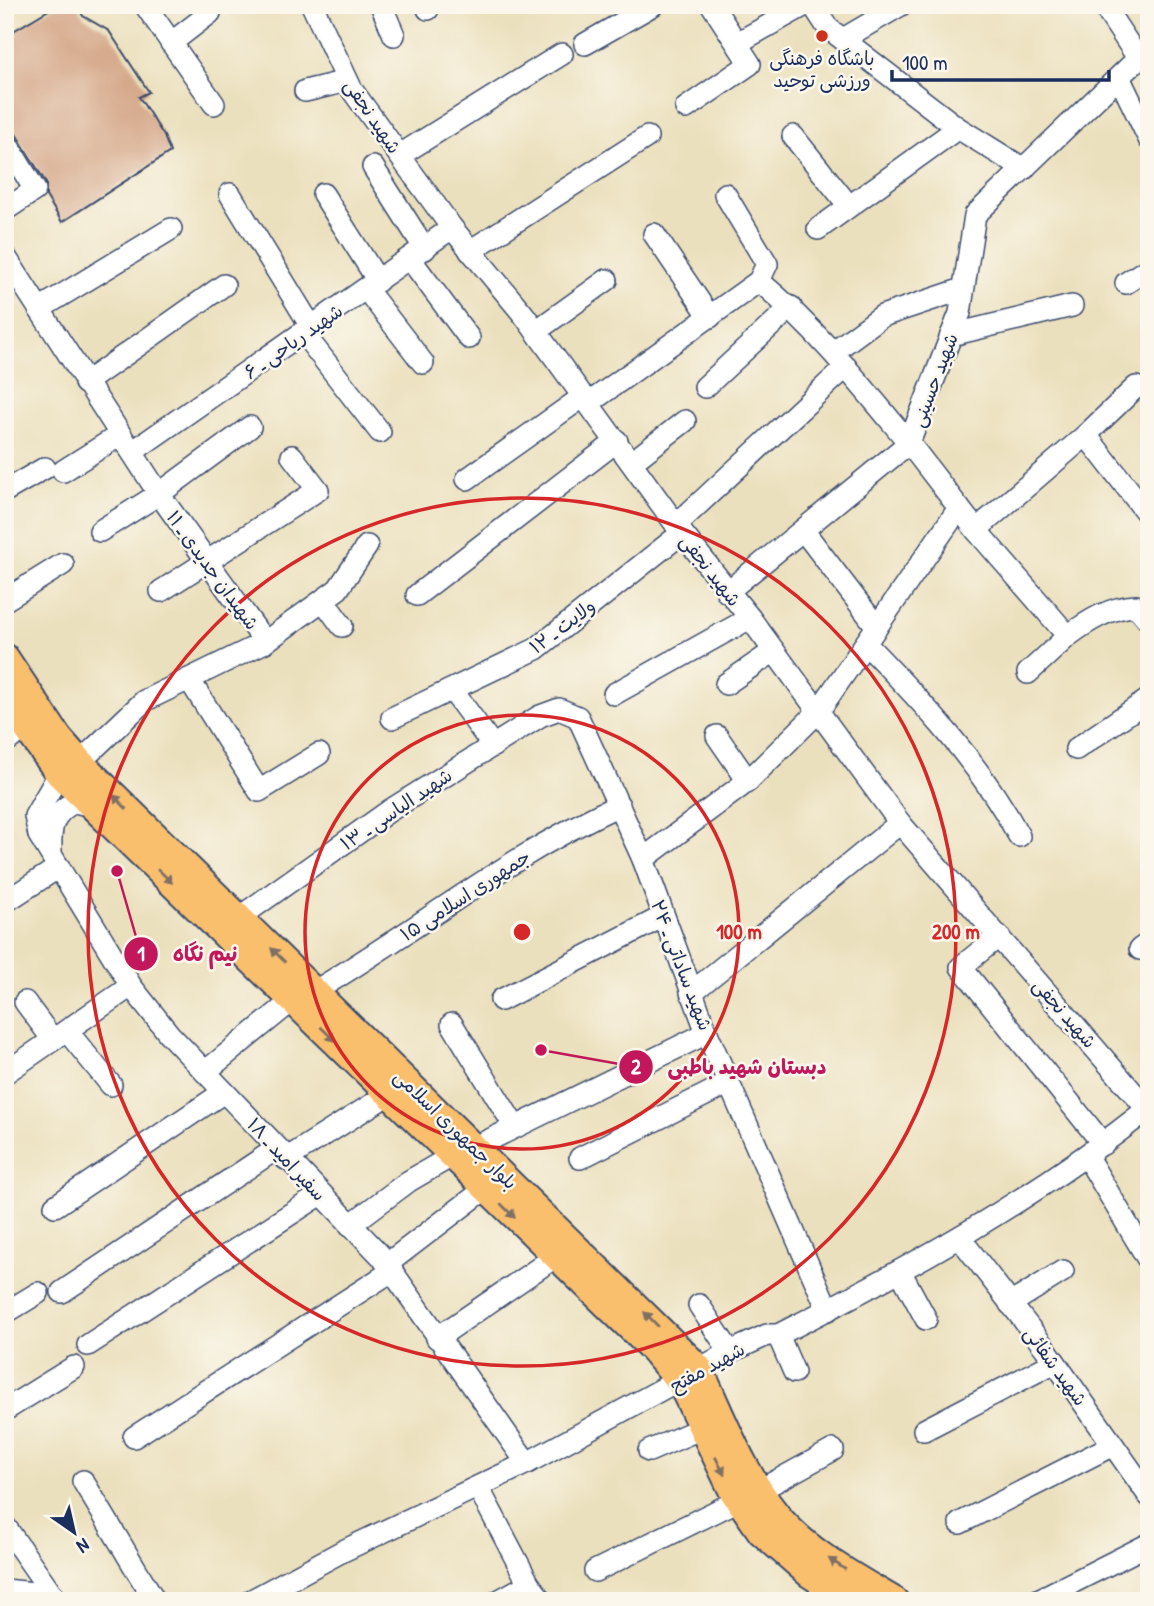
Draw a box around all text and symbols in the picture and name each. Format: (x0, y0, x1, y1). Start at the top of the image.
marker: باشگاه فرهنگی ورزشی توحید (814, 28, 830, 44)
scale bar (892, 38, 1108, 82)
place label: باشگاه فرهنگی ورزشی توحید (769, 45, 875, 93)
text: 100 m (902, 48, 948, 77)
street label: شهید نجفی (338, 74, 408, 158)
street label: شهید ریاحی ـ ۶ (238, 297, 348, 385)
street label: شهید حسینی (904, 329, 964, 431)
street label: شهیدان جدیدی ـ ۱۱ (161, 505, 265, 635)
street label: شهید نجفی (675, 529, 747, 611)
street label: ولایت ـ ۱۲ (524, 593, 600, 659)
street label: شهید الیاسی ـ ۱۳ (335, 762, 457, 856)
one-way arrow (112, 794, 129, 810)
street label: جمهوری اسلامی ۱۵ (395, 843, 535, 947)
one-way arrow (156, 867, 173, 883)
street label: شهید ساداتی ـ ۲۴ (645, 896, 719, 1034)
text: 100 m (716, 917, 762, 946)
text: 200 m (932, 917, 980, 946)
centre of rings (510, 920, 534, 944)
callout: نیم نگاه (123, 933, 251, 975)
text: 1 (137, 939, 145, 968)
text: نیم نگاه (173, 939, 237, 970)
one-way arrow (270, 948, 287, 964)
street label: شهید نجفی (1027, 972, 1103, 1054)
one-way arrow (319, 1026, 336, 1043)
callout: دبستان شهید باطبی (618, 1046, 840, 1088)
text: 2 (631, 1052, 641, 1081)
text: دبستان شهید باطبی (667, 1052, 827, 1081)
street label: بلوار جمهوری اسلامی (389, 1063, 523, 1195)
street label: سفیر امید ـ ۱۸ (242, 1112, 332, 1206)
one-way arrow (499, 1202, 516, 1219)
one-way arrow (643, 1311, 660, 1328)
street label: شهید شفائی (1018, 1321, 1094, 1411)
street label: شهید مفتح (665, 1336, 749, 1398)
one-way arrow (714, 1456, 725, 1476)
north arrow (38, 1498, 108, 1568)
text: N (72, 1532, 95, 1560)
one-way arrow (827, 1558, 847, 1571)

